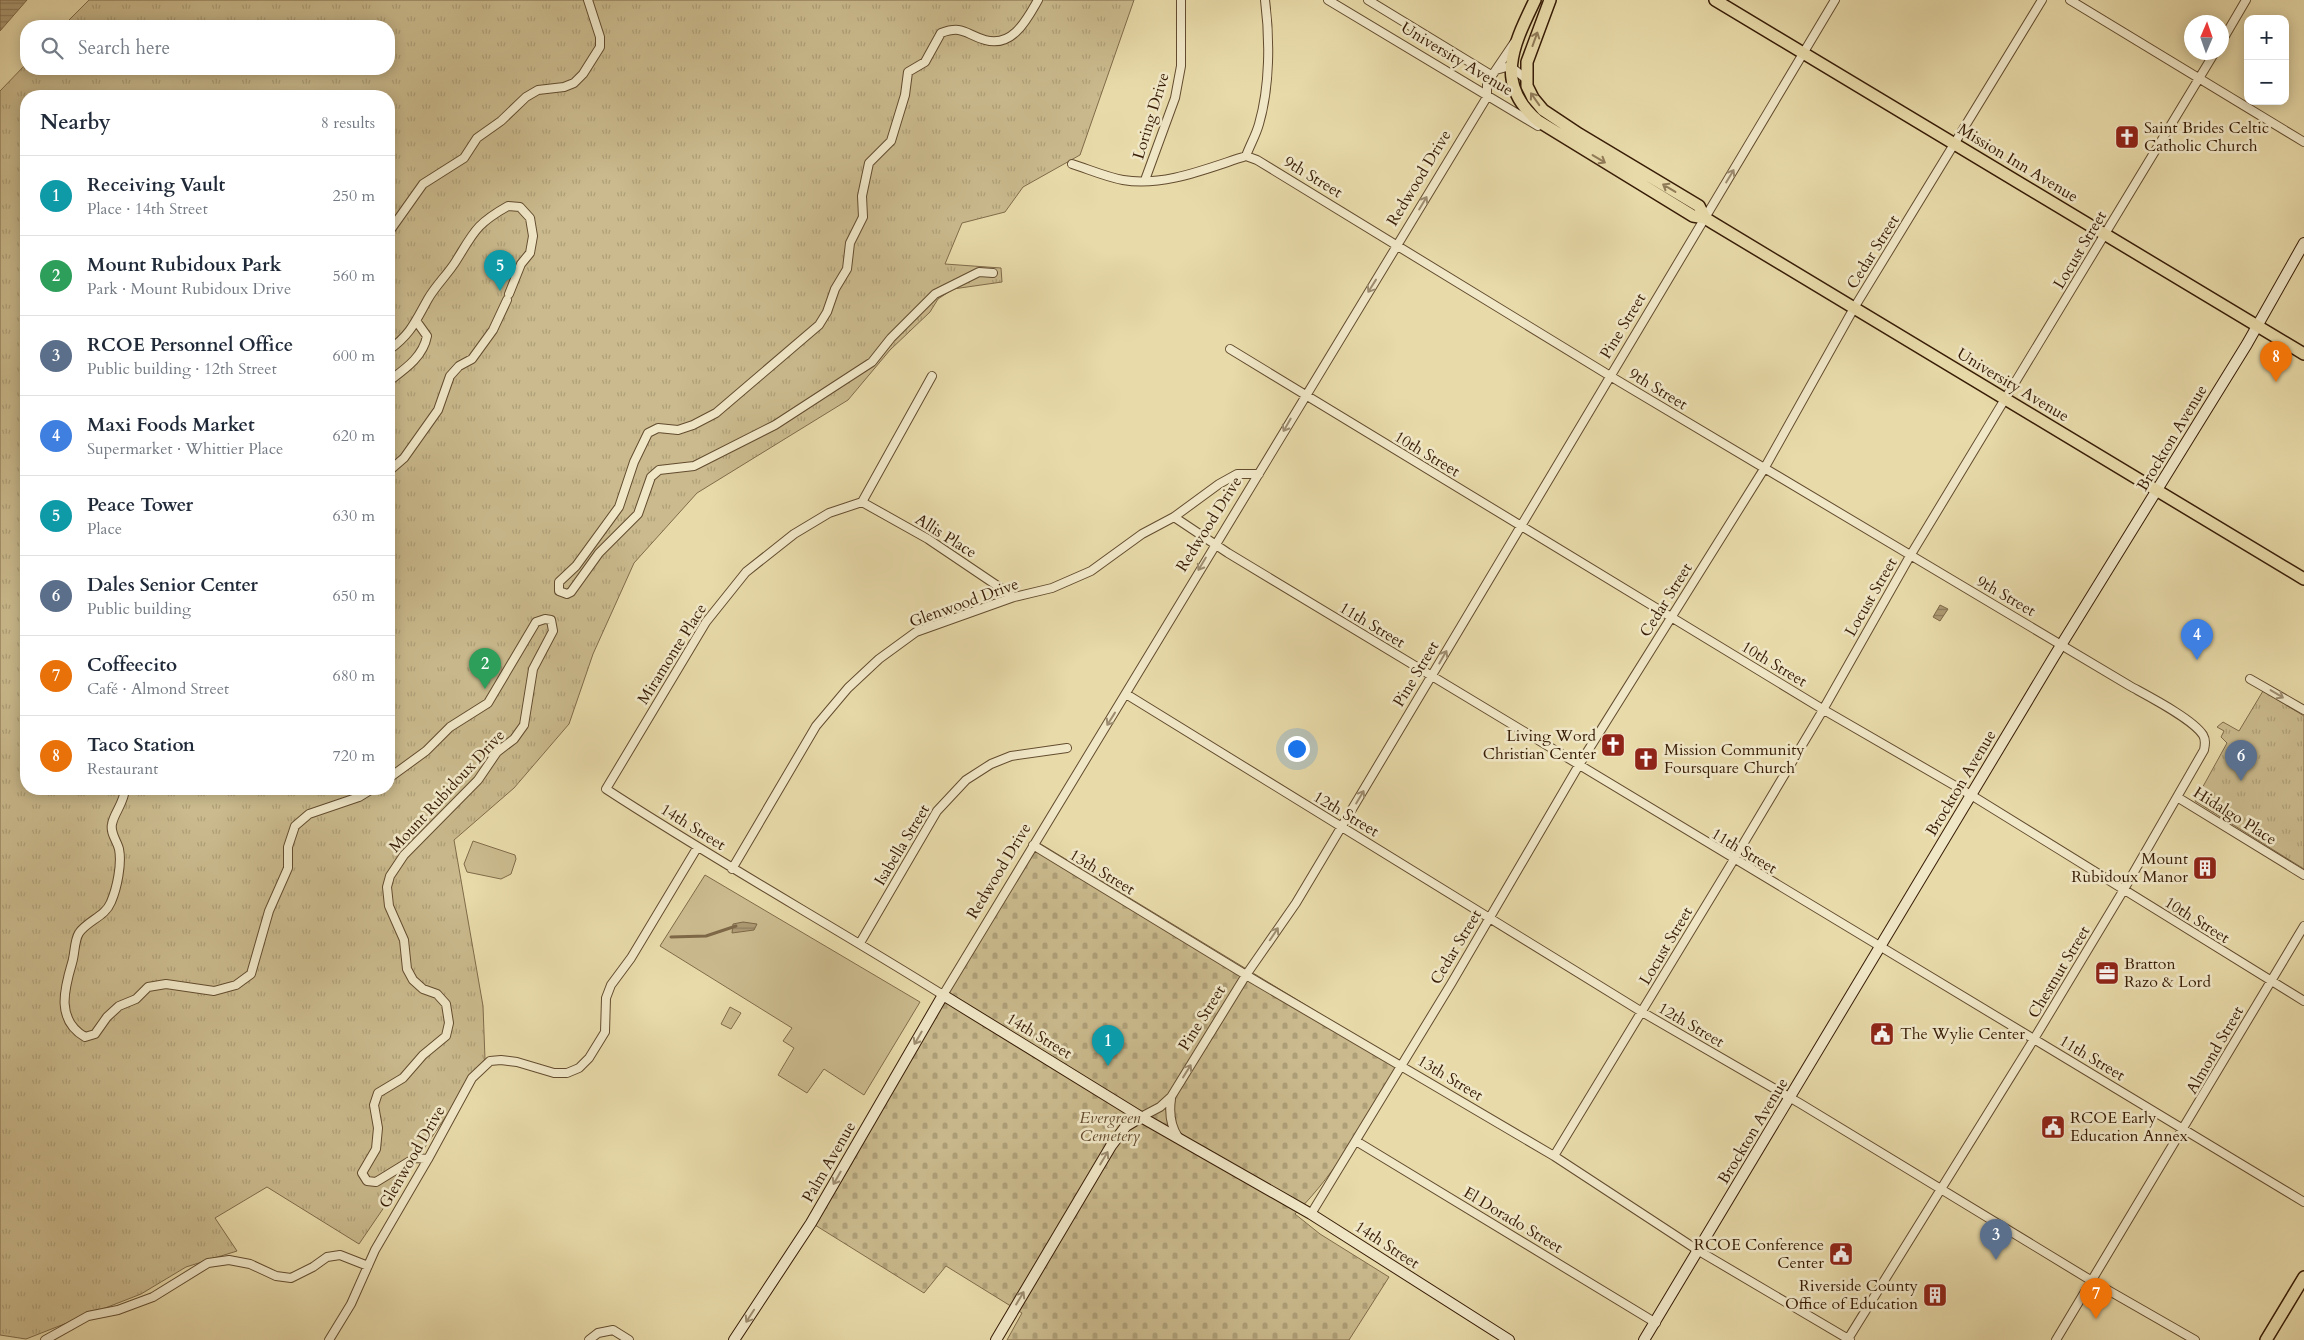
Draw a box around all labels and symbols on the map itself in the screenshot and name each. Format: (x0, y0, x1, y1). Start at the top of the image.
north arrow (2184, 15, 2229, 60)
street label: University Avenue (1397, 17, 1517, 101)
one-way arrow (1531, 31, 1540, 47)
street label: Loring Drive (1127, 70, 1175, 162)
one-way arrow (1530, 92, 1540, 106)
place label: Saint Brides Celtic Catholic Church (2144, 117, 2269, 157)
street label: Mission Inn Avenue (1954, 118, 2082, 208)
church icon: Saint Brides Celtic Catholic Church (2114, 124, 2140, 150)
street label: Redwood Drive (1382, 126, 1456, 230)
street label: 9th Street (1280, 151, 1346, 203)
one-way arrow (1592, 154, 1606, 164)
one-way arrow (1726, 170, 1736, 184)
one-way arrow (1663, 182, 1677, 192)
one-way arrow (1418, 197, 1428, 211)
street label: Locust Street (2048, 207, 2112, 293)
street label: Cedar Street (1842, 211, 1904, 293)
pin: 5 (484, 250, 516, 291)
one-way arrow (1366, 279, 1376, 293)
street label: Pine Street (1595, 289, 1651, 363)
pin: 8 (2260, 341, 2292, 382)
street label: University Avenue (1953, 343, 2073, 427)
street label: 9th Street (1625, 363, 1691, 415)
street label: Brockton Avenue (2132, 381, 2212, 495)
one-way arrow (1282, 418, 1292, 433)
street label: 10th Street (1390, 426, 1464, 482)
street label: Redwood Drive (1171, 472, 1247, 576)
street label: Allis Place (911, 508, 981, 564)
street label: Locust Street (1840, 554, 1902, 640)
one-way arrow (1197, 556, 1207, 570)
street label: Cedar Street (1635, 559, 1697, 641)
street label: 9th Street (1972, 570, 2040, 622)
street label: Glenwood Drive (906, 573, 1022, 633)
street label: 11th Street (1335, 597, 1409, 653)
street label: Miramonte Place (632, 599, 712, 709)
pin: 4 (2181, 619, 2213, 660)
street label: 10th Street (1737, 636, 1811, 692)
street label: Pine Street (1388, 637, 1444, 711)
pin: 2 (469, 648, 501, 689)
one-way arrow (1439, 650, 1449, 665)
one-way arrow (2270, 690, 2284, 700)
one-way arrow (1105, 711, 1115, 725)
street label: Mount Rubidoux Drive (384, 725, 510, 857)
place label: Living Word Christian Center (1483, 725, 1596, 765)
street label: Brockton Avenue (1921, 726, 2001, 840)
church icon: Living Word Christian Center (1600, 732, 1626, 758)
your location (1284, 736, 1310, 762)
place label: Mission Community Foursquare Church (1664, 739, 1805, 779)
pin: 6 (2225, 740, 2257, 781)
church icon: Mission Community Foursquare Church (1633, 746, 1659, 772)
street label: Hidalgo Place (2189, 782, 2281, 850)
street label: 12th Street (1309, 786, 1383, 842)
one-way arrow (1356, 790, 1366, 804)
street label: 14th Street (656, 798, 730, 856)
street label: Isabella Street (869, 800, 935, 890)
street label: Redwood Drive (962, 819, 1036, 923)
street label: 11th Street (1707, 823, 1781, 879)
street label: 13th Street (1065, 844, 1139, 900)
place label: Mount Rubidoux Manor (2071, 848, 2188, 888)
building icon: Mount Rubidoux Manor (2192, 855, 2218, 881)
street label: 10th Street (2160, 891, 2234, 949)
street label: Locust Street (1634, 903, 1698, 989)
street label: Cedar Street (1425, 906, 1487, 988)
street label: Chestnut Street (2023, 922, 2095, 1022)
one-way arrow (1269, 928, 1279, 942)
place label: Bratton Razo & Lord (2124, 953, 2211, 993)
office icon: Bratton Razo & Lord (2094, 960, 2120, 986)
street label: Pine Street (1173, 981, 1231, 1055)
street label: 12th Street (1654, 997, 1728, 1053)
street label: Almond Street (2181, 1002, 2249, 1098)
street label: 14th Street (1002, 1008, 1076, 1064)
public building icon: The Wylie Center (1869, 1021, 1895, 1047)
place label: The Wylie Center (1900, 1023, 2025, 1045)
pin: 1 (1092, 1025, 1124, 1066)
one-way arrow (913, 1030, 923, 1044)
street label: 11th Street (2055, 1030, 2129, 1086)
street label: 13th Street (1413, 1050, 1487, 1106)
one-way arrow (1182, 1065, 1192, 1079)
street label: Brockton Avenue (1713, 1074, 1793, 1188)
street label: Glenwood Drive (374, 1102, 450, 1212)
park label: Evergreen Cemetery (1079, 1107, 1141, 1147)
place label: RCOE Early Education Annex (2070, 1107, 2188, 1147)
public building icon: RCOE Early Education Annex (2040, 1114, 2066, 1140)
street label: Palm Avenue (797, 1117, 861, 1207)
one-way arrow (1099, 1152, 1109, 1166)
one-way arrow (832, 1171, 842, 1186)
street label: El Dorado Street (1459, 1182, 1567, 1258)
street label: 14th Street (1350, 1216, 1424, 1274)
pin: 3 (1980, 1219, 2012, 1260)
place label: RCOE Conference Center (1694, 1234, 1824, 1274)
public building icon: RCOE Conference Center (1828, 1241, 1854, 1267)
place label: Riverside County Office of Education (1785, 1275, 1919, 1315)
pin: 7 (2080, 1278, 2112, 1319)
building icon: Riverside County Office of Education (1922, 1282, 1948, 1308)
one-way arrow (1016, 1291, 1026, 1305)
one-way arrow (745, 1308, 755, 1322)

